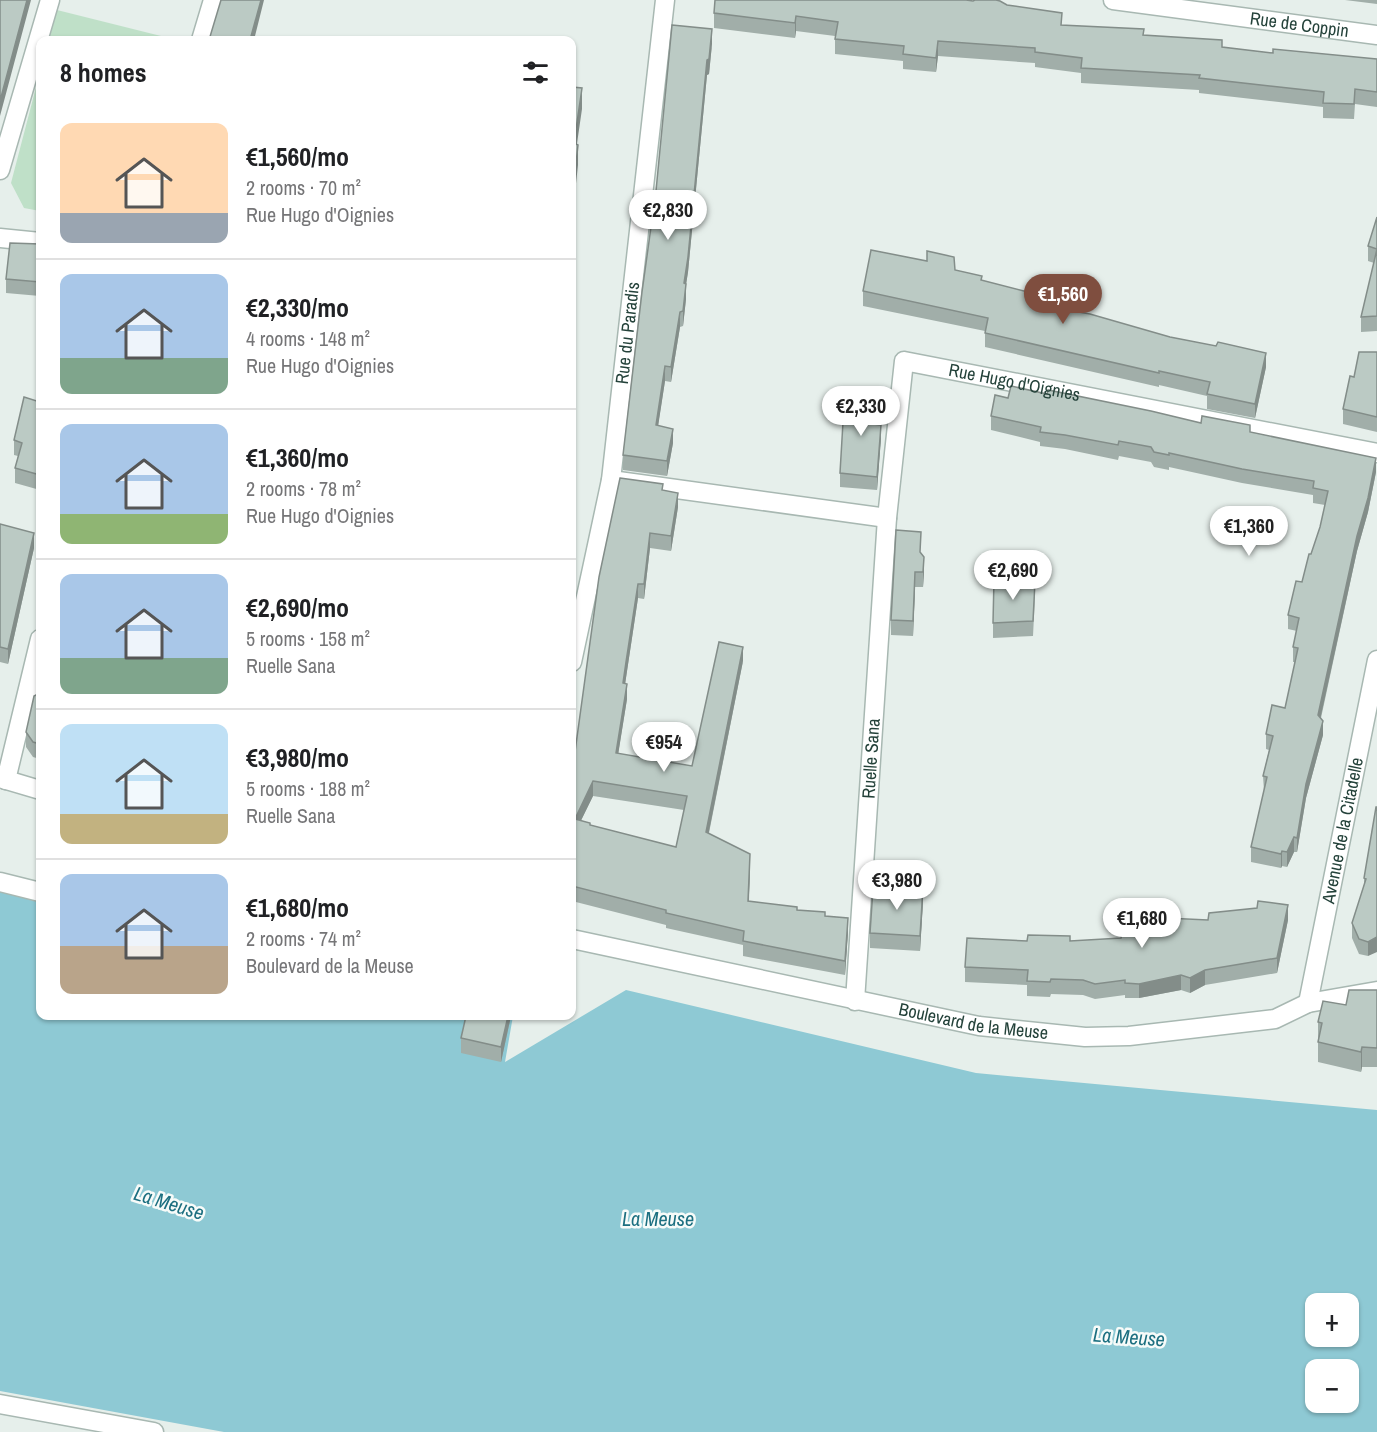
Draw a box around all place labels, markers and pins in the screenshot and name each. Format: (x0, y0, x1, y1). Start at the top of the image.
pin: €2,830 (619, 190, 717, 241)
pin: €1,560 (1014, 274, 1112, 325)
pin: €2,330 (812, 386, 910, 437)
pin: €1,360 (1200, 506, 1298, 557)
pin: €2,690 (964, 550, 1062, 601)
pin: €954 (628, 722, 700, 773)
pin: €3,980 (848, 860, 946, 911)
pin: €1,680 (1093, 898, 1191, 949)

